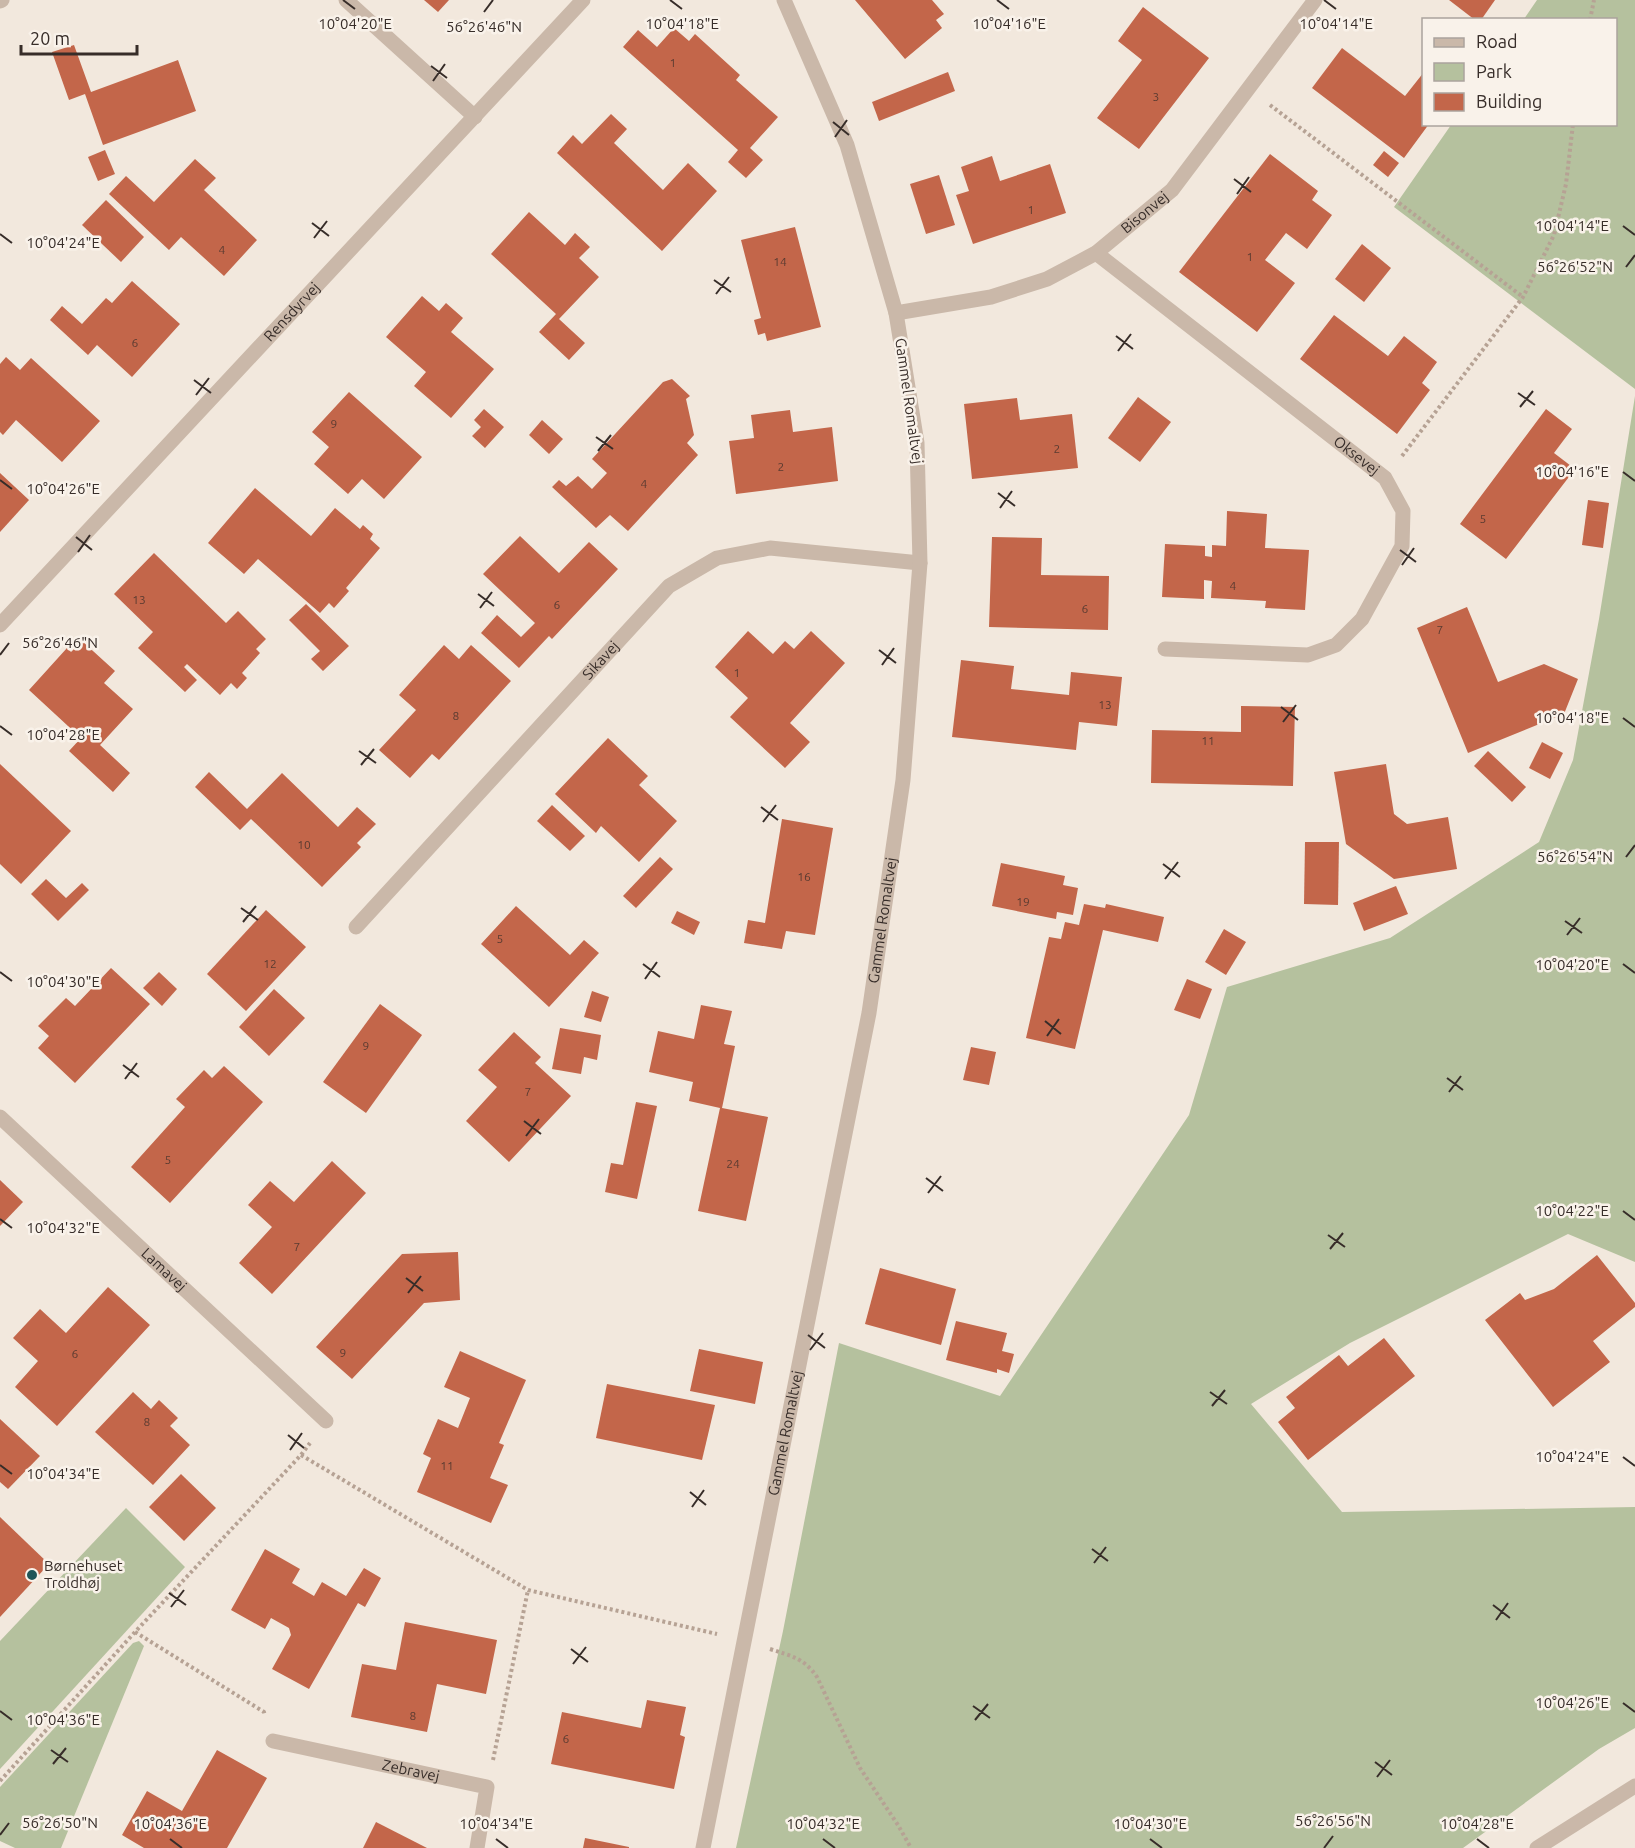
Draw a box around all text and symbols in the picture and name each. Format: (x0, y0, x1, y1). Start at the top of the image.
text: 10°04'20"E (318, 15, 392, 32)
text: 10°04'18"E (645, 15, 719, 32)
text: 10°04'16"E (972, 15, 1046, 32)
text: 10°04'14"E (1299, 15, 1373, 32)
scale bar (21, 18, 136, 56)
text: 56°26'46"N (446, 18, 522, 35)
legend (1422, 18, 1617, 126)
text: 20 m (30, 28, 70, 48)
text: Road (1476, 31, 1518, 51)
house number: 1 (670, 56, 676, 69)
text: Park (1476, 61, 1512, 81)
house number: 3 (1153, 90, 1159, 103)
text: Building (1476, 91, 1542, 111)
street label: Bisonvej (1117, 188, 1172, 237)
house number: 1 (1028, 203, 1034, 216)
text: 10°04'14"E (1535, 217, 1609, 234)
text: 10°04'24"E (26, 234, 100, 251)
house number: 4 (219, 243, 226, 256)
house number: 1 (1247, 250, 1253, 263)
house number: 14 (773, 255, 787, 268)
text: 56°26'52"N (1537, 258, 1613, 275)
street label: Rensdyrvej (260, 279, 323, 345)
house number: 6 (132, 336, 139, 349)
street label: Gammel Romaltvej (892, 337, 927, 465)
house number: 9 (331, 417, 337, 430)
street label: Oksevej (1330, 432, 1383, 478)
house number: 2 (1054, 442, 1060, 455)
house number: 2 (778, 460, 784, 473)
text: 10°04'16"E (1535, 463, 1609, 480)
house number: 4 (641, 477, 648, 490)
text: 10°04'26"E (26, 480, 100, 497)
house number: 5 (1480, 512, 1486, 525)
house number: 4 (1230, 579, 1237, 592)
house number: 13 (132, 593, 146, 606)
house number: 6 (554, 598, 561, 611)
house number: 6 (1082, 602, 1089, 615)
house number: 7 (1437, 623, 1443, 636)
text: 56°26'46"N (22, 634, 98, 651)
street label: Sikavej (579, 637, 622, 683)
house number: 1 (734, 666, 740, 679)
house number: 13 (1098, 698, 1112, 711)
house number: 8 (453, 709, 460, 722)
text: 10°04'18"E (1535, 709, 1609, 726)
text: 10°04'28"E (26, 726, 100, 743)
house number: 11 (1201, 734, 1215, 747)
house number: 10 (297, 838, 311, 851)
text: 56°26'54"N (1537, 848, 1613, 865)
street label: Gammel Romaltvej (864, 856, 900, 984)
house number: 16 (797, 870, 811, 883)
house number: 19 (1016, 895, 1030, 908)
house number: 5 (497, 932, 503, 945)
text: 10°04'20"E (1535, 956, 1609, 973)
house number: 12 (263, 957, 277, 970)
text: 10°04'30"E (26, 973, 100, 990)
house number: 9 (363, 1039, 369, 1052)
house number: 7 (525, 1085, 531, 1098)
house number: 5 (165, 1153, 171, 1166)
house number: 24 (726, 1157, 740, 1170)
text: 10°04'22"E (1535, 1202, 1609, 1219)
text: 10°04'32"E (26, 1219, 100, 1236)
house number: 7 (294, 1240, 300, 1253)
street label: Lamavej (138, 1244, 190, 1294)
house number: 9 (340, 1346, 346, 1359)
house number: 6 (72, 1347, 79, 1360)
street label: Gammel Romaltvej (764, 1369, 806, 1497)
house number: 8 (144, 1415, 151, 1428)
text: 10°04'24"E (1535, 1448, 1609, 1465)
house number: 11 (440, 1459, 454, 1472)
text: 10°04'34"E (26, 1465, 100, 1482)
place label: Børnehuset Troldhøj (44, 1557, 123, 1591)
marker: Børnehuset Troldhøj (25, 1568, 39, 1582)
text: 10°04'26"E (1535, 1694, 1609, 1711)
house number: 8 (410, 1709, 417, 1722)
text: 10°04'36"E (26, 1711, 100, 1728)
house number: 6 (563, 1732, 570, 1745)
street label: Zebravej (381, 1756, 441, 1785)
text: 56°26'56"N (1295, 1812, 1371, 1829)
text: 56°26'50"N (22, 1814, 98, 1831)
text: 10°04'36"E (133, 1815, 207, 1832)
text: 10°04'34"E (459, 1815, 533, 1832)
text: 10°04'32"E (786, 1815, 860, 1832)
text: 10°04'30"E (1113, 1815, 1187, 1832)
text: 10°04'28"E (1440, 1815, 1514, 1832)

